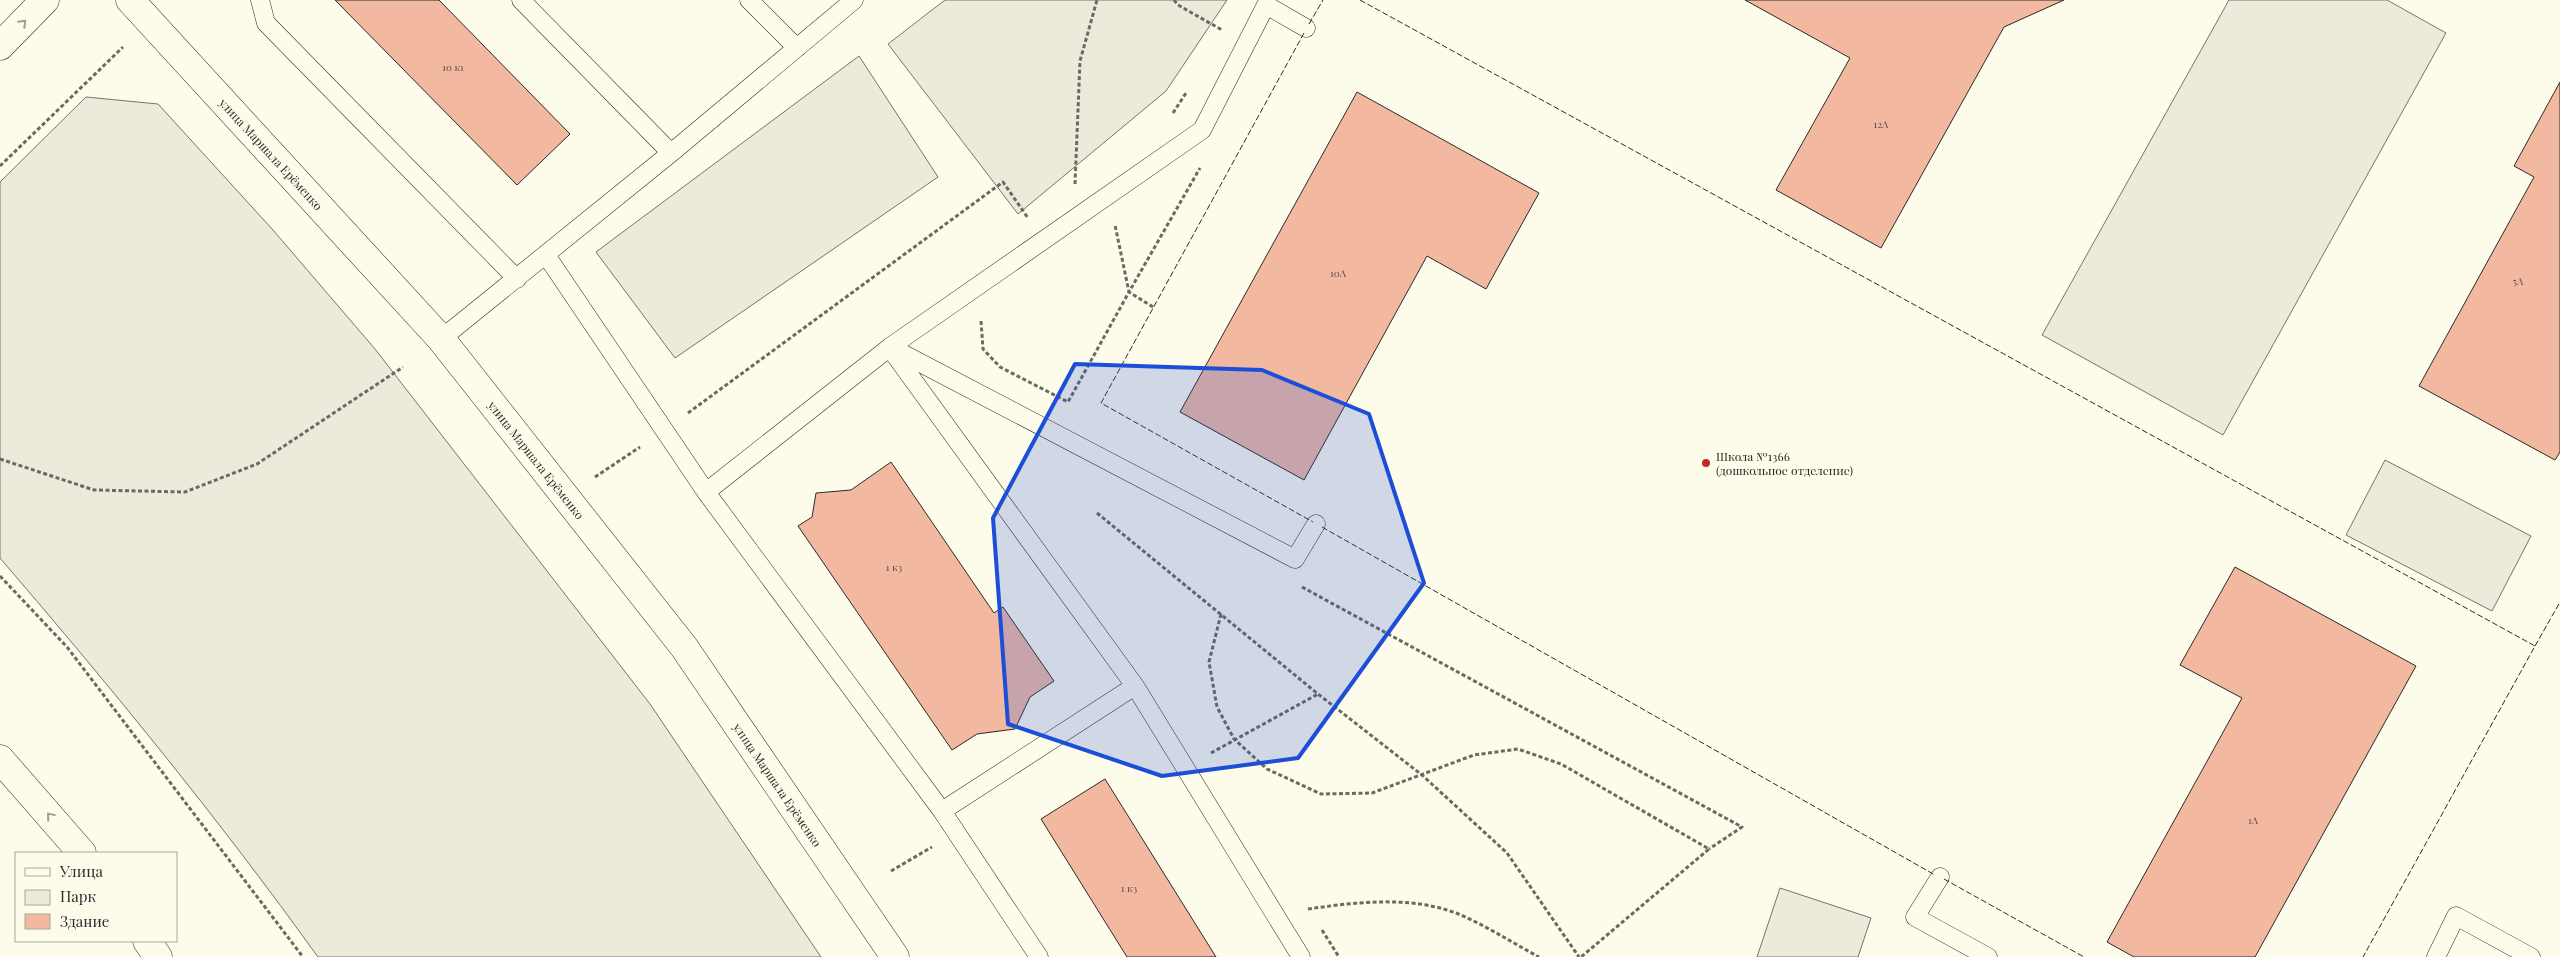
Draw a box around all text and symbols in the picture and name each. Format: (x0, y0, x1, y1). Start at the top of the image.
one-way arrow (17, 20, 26, 29)
house number: 10 к1 (442, 60, 464, 74)
street label: улица Маршала Ерёменко (215, 94, 327, 214)
house number: 12А (1874, 117, 1889, 131)
house number: 10А (1330, 266, 1347, 280)
house number: 5А (2513, 274, 2524, 288)
street label: улица Маршала Ерёменко (484, 397, 588, 523)
place label: Школа №1366 (дошкольное отделение) (1716, 448, 1853, 478)
marker: Школа №1366 (дошкольное отделение) (1700, 457, 1712, 469)
house number: 1 к3 (886, 560, 903, 574)
street label: улица Маршала Ерёменко (729, 719, 826, 850)
one-way arrow (48, 813, 56, 822)
house number: 1А (2248, 813, 2259, 827)
legend (15, 852, 178, 942)
text: Улица (59, 861, 103, 881)
house number: 1 к3 (1121, 881, 1138, 895)
text: Парк (60, 886, 96, 906)
text: Здание (60, 911, 109, 931)

